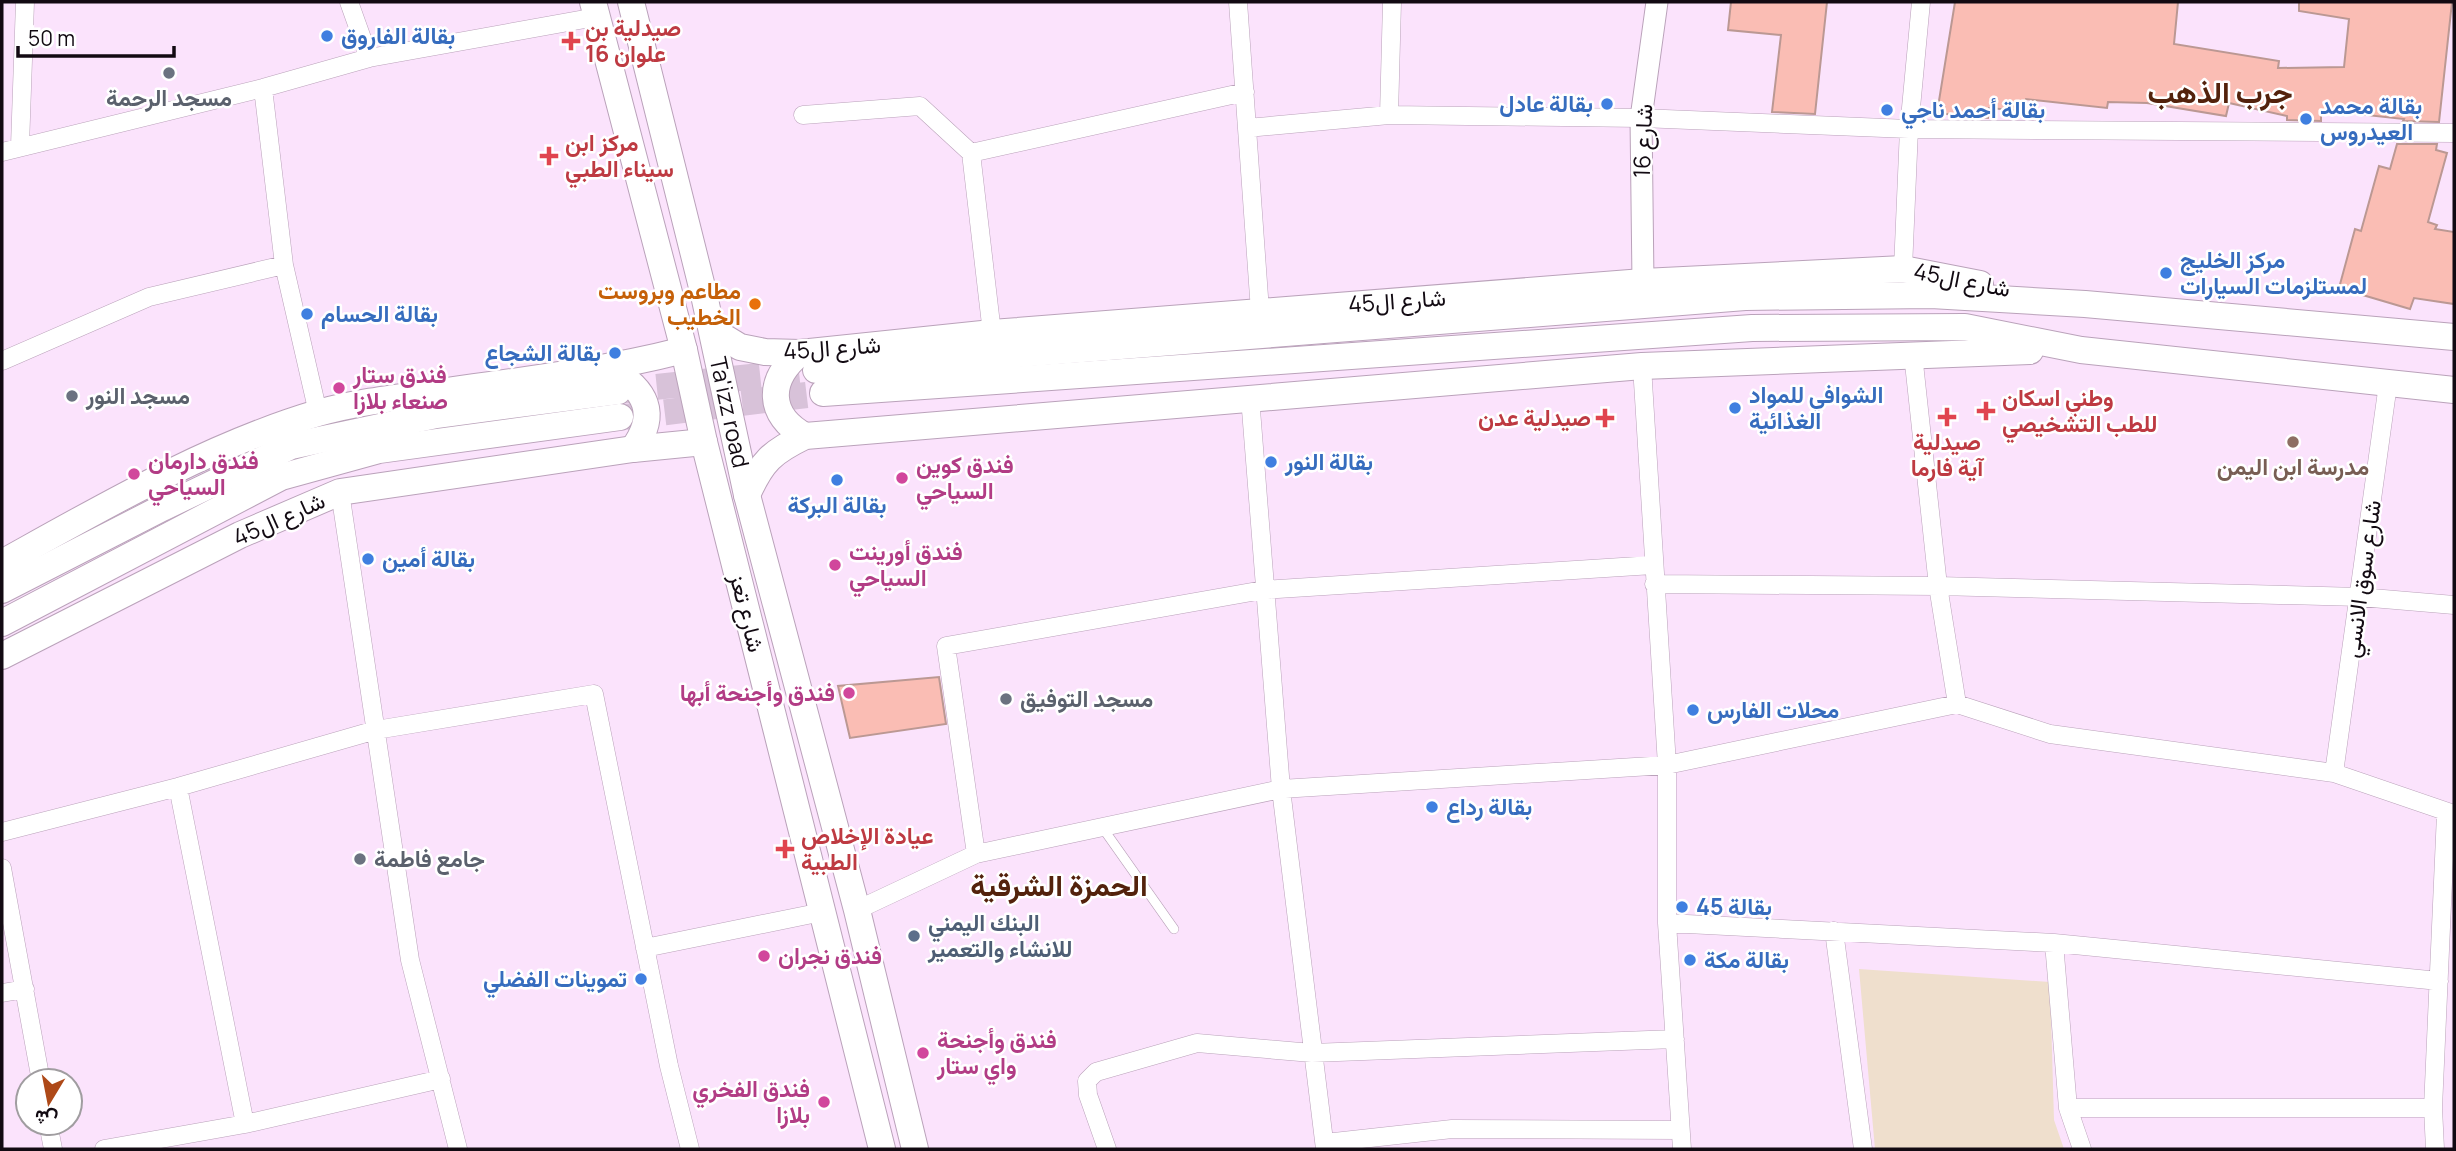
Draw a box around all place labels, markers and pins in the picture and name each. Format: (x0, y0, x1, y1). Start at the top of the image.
place label: صيدلية بن علوان 16 (585, 11, 681, 69)
place label: بقالة الفاروق (341, 19, 455, 51)
marker: بقالة الفاروق (319, 28, 335, 44)
marker: صيدلية بن علوان 16 (563, 33, 579, 49)
marker: مسجد الرحمة (161, 65, 177, 81)
place label: مسجد الرحمة (106, 81, 232, 113)
place label: بقالة عادل (1499, 87, 1593, 119)
place label: بقالة محمد العيدروس (2320, 89, 2422, 147)
place label: بقالة أحمد ناجي (1901, 93, 2045, 130)
marker: بقالة عادل (1599, 96, 1615, 112)
marker: بقالة أحمد ناجي (1879, 102, 1895, 118)
marker: بقالة محمد العيدروس (2298, 111, 2314, 127)
place label: مركز ابن سيناء الطبي (565, 126, 674, 189)
marker: مركز ابن سيناء الطبي (539, 146, 559, 166)
place label: مركز الخليج لمستلزمات السيارات (2180, 243, 2367, 301)
marker: مركز الخليج لمستلزمات السيارات (2158, 265, 2174, 281)
place label: مطاعم وبروست الخطيب (598, 274, 741, 332)
marker: مطاعم وبروست الخطيب (747, 296, 763, 312)
place label: بقالة الحسام (321, 297, 438, 329)
marker: بقالة الحسام (299, 306, 315, 322)
place label: بقالة الشجاع (485, 336, 601, 369)
marker: بقالة الشجاع (607, 345, 623, 361)
place label: فندق ستار صنعاء بلازا (352, 358, 448, 416)
place label: الشوافي للمواد الغذائية (1749, 378, 1883, 436)
place label: مسجد النور (85, 379, 190, 411)
marker: فندق ستار صنعاء بلازا (331, 380, 347, 396)
place label: وطني اسكان للطب التشخيصي (2002, 381, 2157, 444)
marker: مسجد النور (64, 388, 80, 404)
marker: الشوافي للمواد الغذائية (1727, 400, 1743, 416)
place label: صيدلية عدن (1478, 401, 1591, 433)
marker: وطني اسكان للطب التشخيصي (1976, 401, 1996, 421)
marker: صيدلية آية فارما (1939, 409, 1955, 425)
marker: صيدلية عدن (1597, 410, 1613, 426)
place label: صيدلية آية فارما (1911, 425, 1985, 483)
marker: مدرسة ابن اليمن (2285, 434, 2301, 450)
place label: فندق دارمان السياحي (148, 444, 259, 507)
place label: بقالة النور (1284, 445, 1373, 477)
place label: فندق كوين السياحي (916, 448, 1014, 511)
place label: مدرسة ابن اليمن (2217, 450, 2369, 482)
marker: بقالة النور (1263, 454, 1279, 470)
marker: فندق دارمان السياحي (126, 466, 142, 482)
marker: فندق كوين السياحي (894, 470, 910, 486)
marker: بقالة البركة (829, 472, 845, 488)
place label: بقالة البركة (787, 488, 887, 520)
place label: فندق أورينت السياحي (849, 535, 963, 598)
place label: بقالة أمين (382, 542, 475, 574)
marker: بقالة أمين (360, 551, 376, 567)
marker: فندق أورينت السياحي (827, 557, 843, 573)
place label: فندق وأجنحة أبها (680, 676, 835, 708)
place label: مسجد التوفيق (1020, 682, 1153, 714)
marker: فندق وأجنحة أبها (841, 685, 857, 701)
marker: مسجد التوفيق (998, 691, 1014, 707)
place label: محلات الفارس (1707, 693, 1839, 725)
marker: محلات الفارس (1685, 702, 1701, 718)
place label: بقالة رداع (1446, 790, 1532, 823)
marker: بقالة رداع (1424, 799, 1440, 815)
place label: عيادة الإخلاص الطبية (801, 819, 934, 877)
marker: عيادة الإخلاص الطبية (775, 839, 795, 859)
place label: جامع فاطمة (374, 842, 485, 875)
marker: جامع فاطمة (352, 851, 368, 867)
place label: بقالة 45 (1696, 890, 1772, 922)
marker: بقالة 45 (1674, 899, 1690, 915)
place label: البنك اليمني للانشاء والتعمير (927, 906, 1072, 964)
marker: البنك اليمني للانشاء والتعمير (906, 928, 922, 944)
place label: فندق نجران (778, 939, 882, 971)
place label: بقالة مكة (1704, 943, 1789, 975)
marker: فندق نجران (756, 948, 772, 964)
marker: بقالة مكة (1682, 952, 1698, 968)
place label: تموينات الفضلي (483, 962, 627, 999)
marker: تموينات الفضلي (633, 971, 649, 987)
place label: فندق وأجنحة واي ستار (936, 1023, 1057, 1085)
marker: فندق وأجنحة واي ستار (915, 1045, 931, 1061)
place label: فندق الفخري بلازا (692, 1072, 810, 1130)
marker: فندق الفخري بلازا (816, 1094, 832, 1110)

